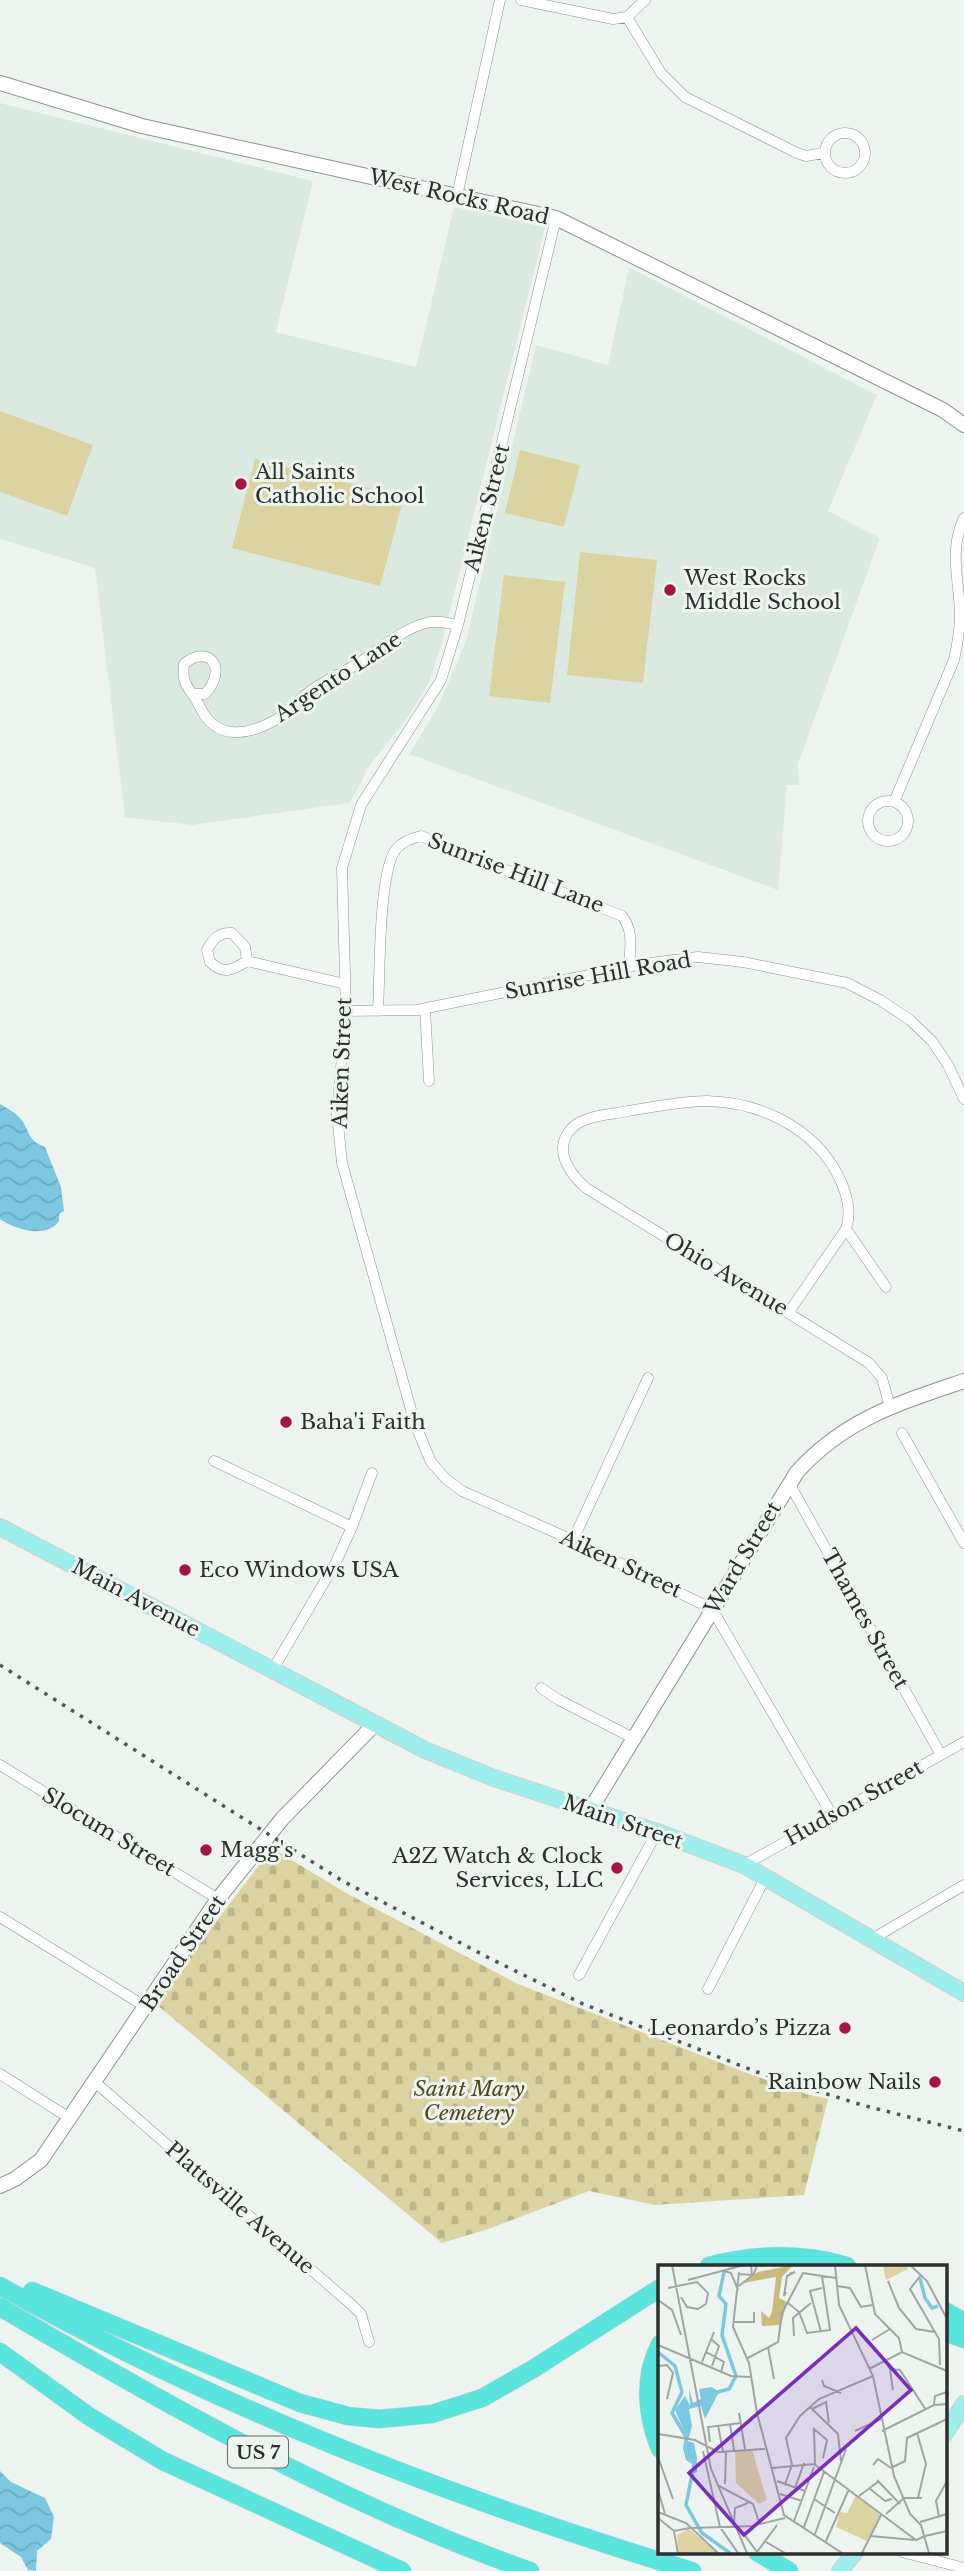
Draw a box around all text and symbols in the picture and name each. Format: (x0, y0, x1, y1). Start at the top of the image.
street label: West Rocks Road (365, 163, 552, 230)
street label: Aiken Street (458, 441, 516, 576)
place label: All Saints Catholic School (254, 459, 425, 509)
marker: All Saints Catholic School (233, 476, 249, 492)
place label: West Rocks Middle School (683, 565, 841, 615)
marker: West Rocks Middle School (662, 582, 678, 598)
street label: Argento Lane (269, 626, 406, 728)
street label: Sunrise Hill Lane (424, 827, 608, 919)
street label: Sunrise Hill Road (503, 947, 693, 1005)
street label: Aiken Street (327, 997, 357, 1130)
street label: Ohio Avenue (659, 1227, 793, 1321)
place label: Baha'i Faith (300, 1409, 426, 1435)
marker: Baha'i Faith (278, 1414, 294, 1430)
street label: Ward Street (698, 1497, 787, 1620)
street label: Aiken Street (555, 1524, 686, 1604)
street label: Thames Street (816, 1544, 914, 1694)
street label: Main Avenue (68, 1553, 204, 1643)
place label: Eco Windows USA (199, 1557, 400, 1583)
marker: Eco Windows USA (177, 1562, 193, 1578)
street label: Hudson Street (780, 1754, 928, 1852)
street label: Slocum Street (38, 1782, 181, 1882)
street label: Main Street (560, 1789, 687, 1855)
place label: Magg's (220, 1837, 293, 1863)
marker: Magg's (198, 1842, 214, 1858)
place label: A2Z Watch & Clock Services, LLC (391, 1843, 603, 1893)
marker: A2Z Watch & Clock Services, LLC (609, 1860, 625, 1876)
street label: Broad Street (135, 1890, 231, 2016)
place label: Leonardo’s Pizza (649, 2015, 831, 2041)
marker: Leonardo’s Pizza (837, 2020, 853, 2036)
place label: Rainbow Nails (767, 2069, 921, 2095)
marker: Rainbow Nails (927, 2074, 943, 2090)
park label: Saint Mary Cemetery (413, 2076, 525, 2126)
street label: Plattsville Avenue (160, 2136, 320, 2280)
inset map (658, 2265, 946, 2554)
road number: US 7 (228, 2436, 288, 2468)

